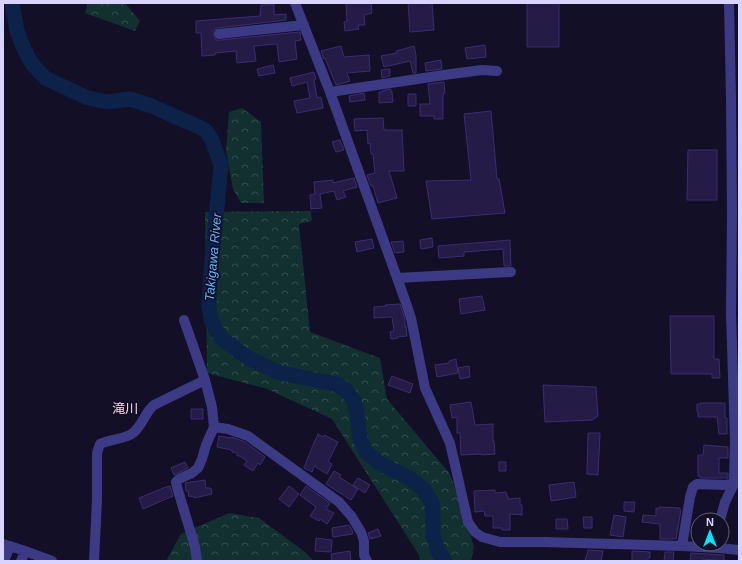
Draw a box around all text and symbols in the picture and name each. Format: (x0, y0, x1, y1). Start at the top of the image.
water label: Takigawa River (202, 212, 224, 302)
district label: 滝川 (112, 401, 138, 416)
north arrow (690, 512, 730, 552)
text: N (706, 516, 714, 528)

